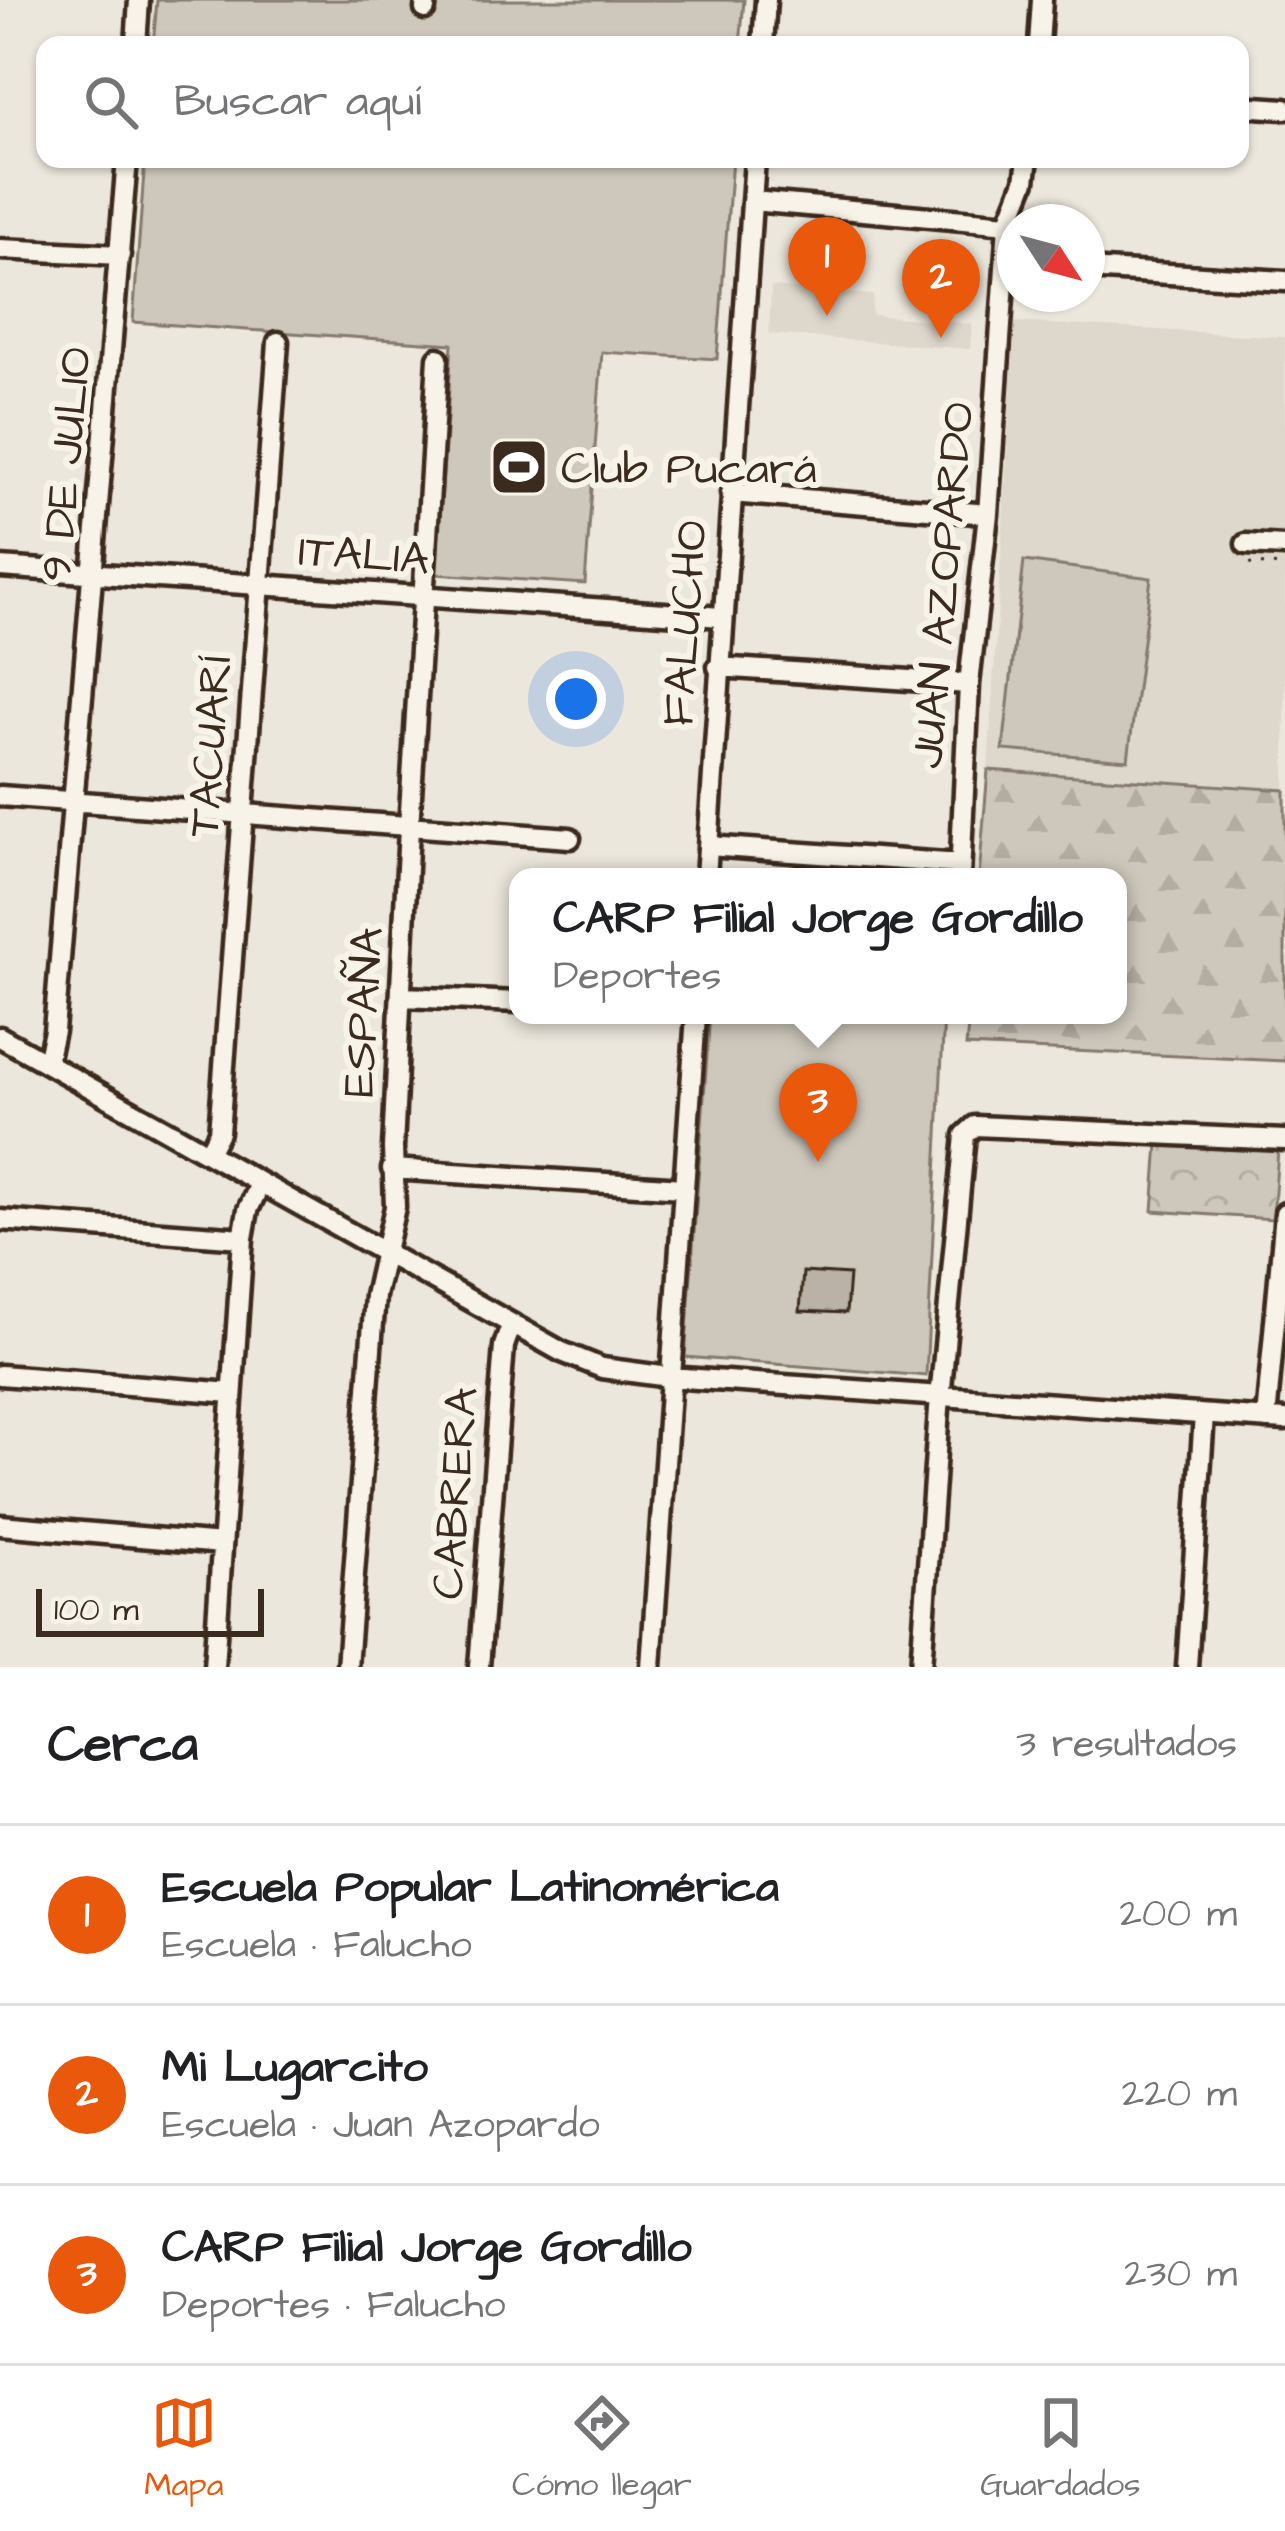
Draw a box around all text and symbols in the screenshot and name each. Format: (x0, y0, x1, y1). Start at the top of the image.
search box (36, 36, 1249, 168)
icon: search (78, 69, 144, 135)
text: Buscar aquí (174, 71, 421, 133)
north arrow (997, 204, 1105, 312)
pin: 1 (788, 217, 866, 316)
pin: 2 (902, 239, 980, 338)
street label: 9 DE JULIO (26, 345, 108, 584)
street label: JUAN AZOPARDO (897, 400, 991, 771)
sports icon: Club Pucará (488, 436, 550, 498)
place label: Club Pucará (561, 439, 817, 501)
street label: FALUCHO (648, 518, 724, 728)
street label: ITALIA (297, 521, 431, 591)
street label: TACUARÍ (174, 653, 248, 839)
your location (546, 669, 606, 729)
popup (509, 868, 1127, 1024)
text: CARP Filial Jorge Gordillo (553, 888, 1083, 950)
street label: ESPAÑA (329, 925, 399, 1099)
text: Deportes (553, 950, 721, 1004)
pin: 3 (779, 1063, 857, 1162)
street label: CABRERA (418, 1385, 494, 1601)
scale bar (36, 1583, 264, 1636)
text: 100 m (54, 1587, 139, 1633)
text: Cerca (48, 1710, 198, 1781)
text: 3 resultados (1016, 1718, 1237, 1772)
text: Escuela Popular Latinomérica (162, 1857, 779, 1919)
text: 1 (85, 1888, 90, 1942)
text: 200 m (1120, 1888, 1237, 1942)
text: Escuela · Falucho (162, 1919, 472, 1973)
text: Mi Lugarcito (162, 2037, 428, 2099)
text: 2 (76, 2068, 98, 2122)
text: 220 m (1122, 2068, 1237, 2122)
text: Escuela · Juan Azopardo (162, 2099, 600, 2153)
text: CARP Filial Jorge Gordillo (162, 2217, 692, 2279)
text: 3 (77, 2248, 97, 2302)
text: 230 m (1124, 2248, 1237, 2302)
text: Deportes · Falucho (162, 2279, 505, 2333)
tab: Mapa (144, 2390, 224, 2508)
tab: Cómo llegar (512, 2390, 692, 2508)
tab: Guardados (980, 2390, 1141, 2508)

